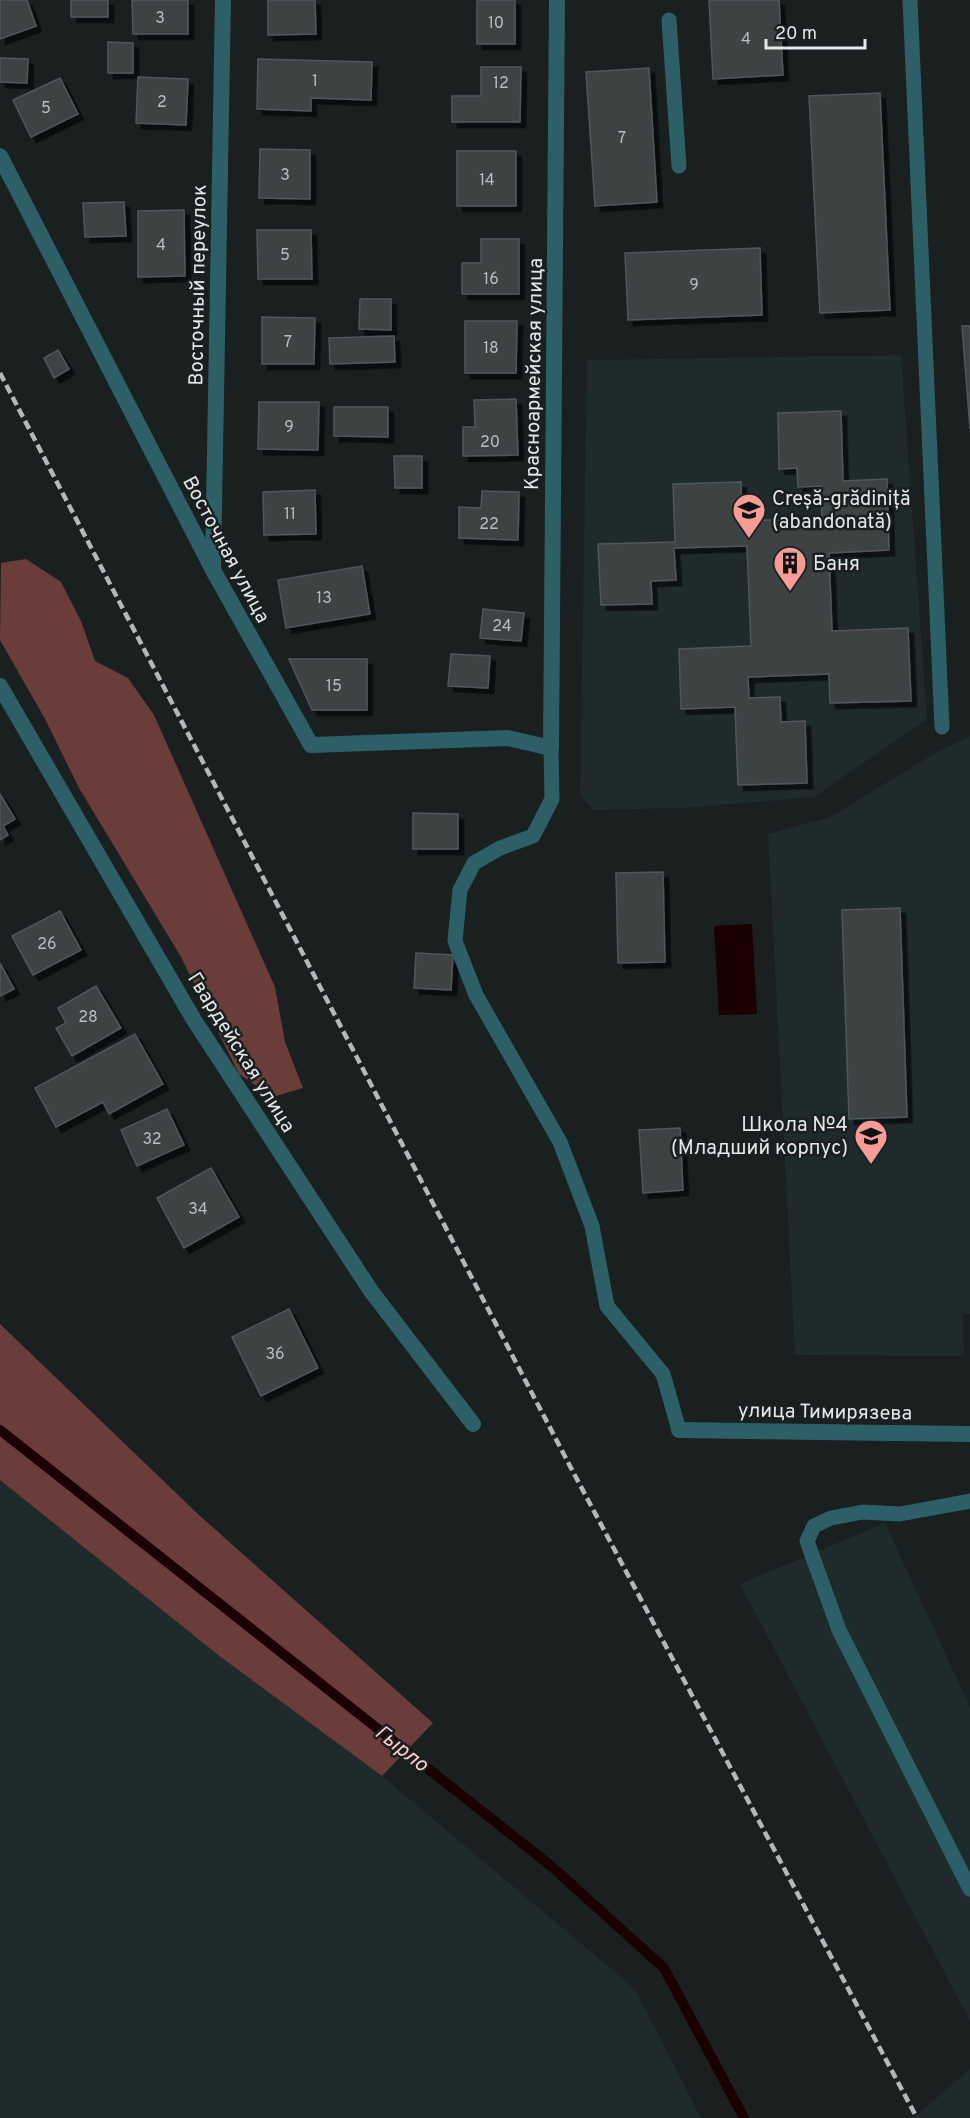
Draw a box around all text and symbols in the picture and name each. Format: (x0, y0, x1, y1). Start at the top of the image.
house number: 3 (155, 9, 165, 29)
scale bar (766, 12, 865, 50)
house number: 10 (488, 14, 504, 34)
text: 20 m (775, 23, 817, 46)
house number: 4 (741, 30, 751, 50)
house number: 1 (312, 72, 318, 92)
house number: 12 (493, 74, 509, 94)
house number: 2 (157, 93, 167, 113)
house number: 5 (41, 99, 51, 119)
house number: 7 (618, 129, 626, 149)
house number: 3 (280, 166, 290, 186)
house number: 14 (479, 171, 495, 191)
street label: Восточный переулок (184, 184, 214, 386)
house number: 4 (156, 236, 166, 256)
house number: 5 (280, 246, 290, 266)
street label: Красноармейская улица (520, 258, 550, 490)
house number: 16 (483, 270, 499, 290)
house number: 9 (689, 276, 699, 296)
house number: 7 (284, 333, 292, 353)
house number: 18 (483, 339, 499, 359)
house number: 9 (284, 418, 294, 438)
house number: 20 (480, 433, 500, 453)
street label: Восточная улица (176, 472, 275, 628)
place label: Creșă-grădiniță (abandonată) (772, 487, 910, 536)
school or university icon: Creșă-grădiniță (abandonată) (731, 492, 767, 539)
house number: 11 (284, 505, 296, 525)
house number: 22 (479, 515, 499, 535)
building icon: Баня (772, 545, 808, 592)
place label: Баня (813, 552, 860, 578)
house number: 13 (316, 589, 332, 609)
house number: 24 (492, 617, 512, 637)
house number: 15 (326, 677, 342, 697)
house number: 26 (37, 935, 57, 955)
street label: Гвардейская улица (180, 968, 300, 1138)
house number: 28 (78, 1008, 98, 1028)
place label: Школа №4 (Младший корпус) (671, 1113, 848, 1162)
school or university icon: Школа №4 (Младший корпус) (853, 1118, 889, 1165)
house number: 32 (142, 1130, 162, 1150)
house number: 34 (188, 1200, 208, 1220)
house number: 36 (265, 1345, 285, 1365)
street label: улица Тимирязева (738, 1398, 912, 1428)
water label: Гырло (369, 1720, 434, 1779)

